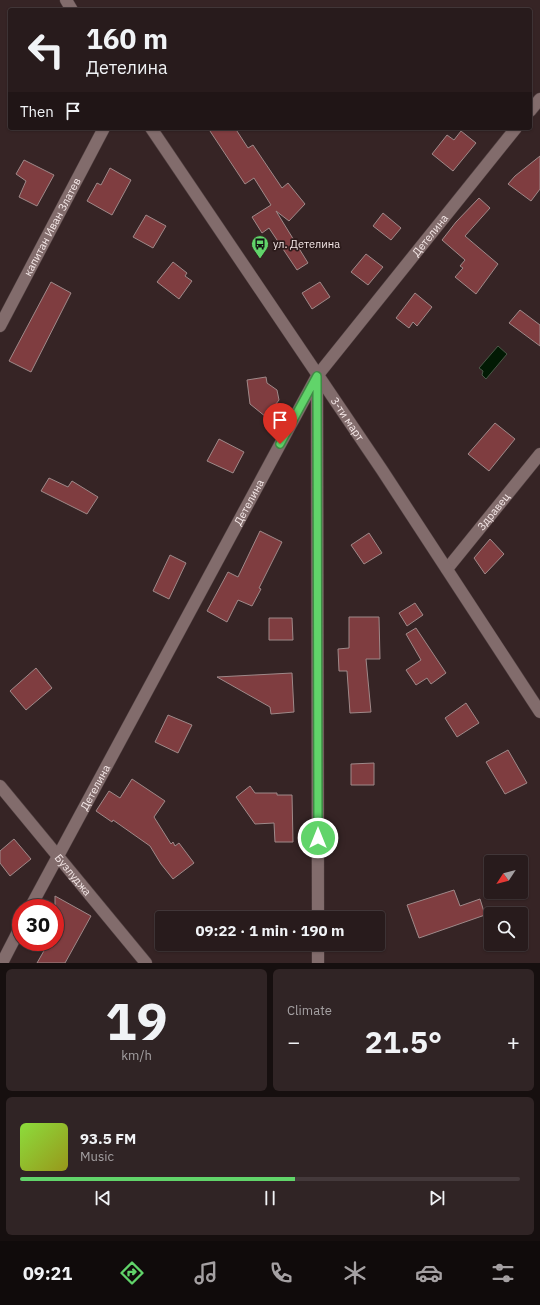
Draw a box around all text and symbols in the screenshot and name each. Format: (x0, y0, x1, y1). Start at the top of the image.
text: 160 m (86, 20, 168, 57)
icon: left (20, 24, 72, 76)
text: Детелина (86, 56, 168, 79)
icon: arrive (62, 100, 84, 122)
text: Then (20, 102, 54, 121)
street label: капитан Иван Златев (21, 175, 84, 278)
street label: Детелина (409, 211, 451, 259)
bus stop icon: ул. Детелина (250, 234, 270, 259)
place label: ул. Детелина (273, 237, 340, 251)
street label: 3-ти март (328, 394, 367, 443)
pin (263, 403, 297, 444)
icon: arrive (269, 409, 291, 431)
street label: Детелина (231, 477, 267, 528)
street label: Здравец (474, 490, 513, 533)
street label: Детелина (77, 762, 113, 813)
position arrow (297, 817, 339, 859)
street label: Бузлуджа (52, 851, 95, 899)
north arrow (484, 855, 528, 899)
map controls (484, 855, 528, 951)
speed limit sign: 30 (12, 899, 64, 951)
button: search (484, 907, 528, 951)
text: 09:22 · 1 min · 190 m (196, 921, 344, 940)
text: 19 (105, 987, 168, 1054)
text: Climate (287, 1002, 332, 1019)
text: 21.5° (365, 1022, 442, 1061)
text: − (287, 1027, 300, 1056)
text: + (507, 1027, 520, 1056)
text: km/h (121, 1047, 152, 1064)
text: 93.5 FM (80, 1129, 136, 1148)
text: Music (80, 1148, 114, 1165)
icon: previous (92, 1187, 114, 1209)
icon: pause (259, 1187, 281, 1209)
icon: next (426, 1187, 448, 1209)
icon: directions (118, 1259, 146, 1287)
icon: music (192, 1259, 220, 1287)
icon: phone (267, 1259, 295, 1287)
icon: climate (341, 1259, 369, 1287)
icon: car (415, 1259, 443, 1287)
icon: filters (489, 1259, 517, 1287)
text: 09:21 (23, 1262, 72, 1285)

